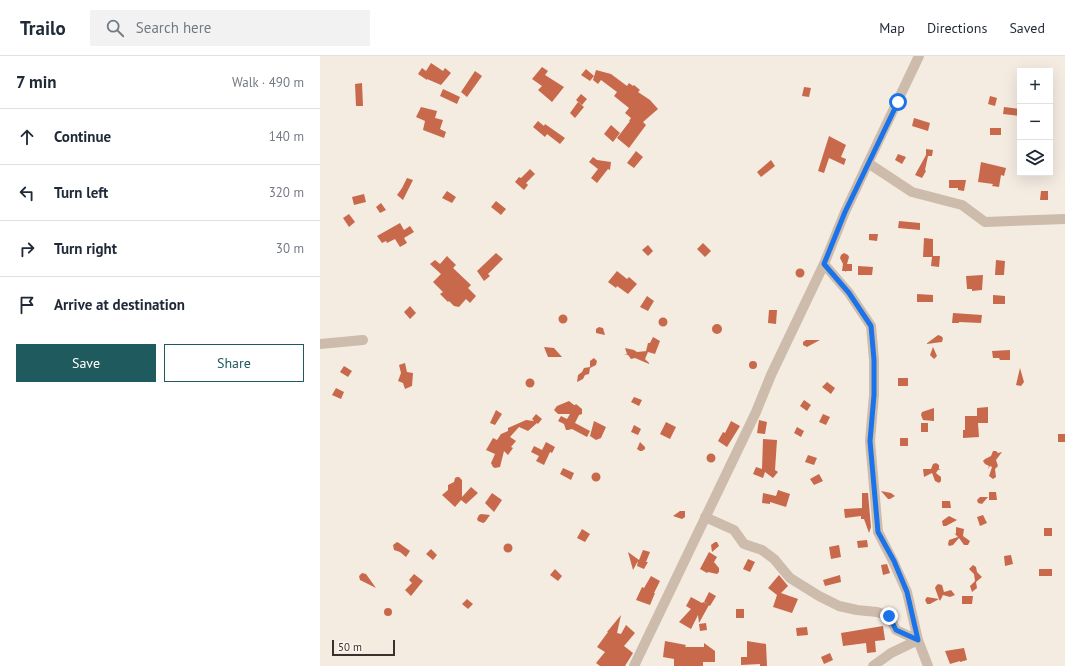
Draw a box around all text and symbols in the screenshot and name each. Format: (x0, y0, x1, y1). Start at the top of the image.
search box (90, 10, 370, 46)
text: Trailo (20, 16, 66, 40)
icon: search (104, 17, 126, 39)
text: Search here (136, 18, 211, 37)
text: Map (879, 19, 905, 37)
text: Directions (927, 19, 987, 37)
text: Saved (1009, 19, 1045, 37)
map controls (1017, 68, 1053, 176)
button: + (1017, 68, 1053, 104)
text: 7 min (16, 71, 57, 93)
text: Walk · 490 m (232, 74, 304, 91)
route start (889, 93, 907, 111)
button: − (1017, 104, 1053, 140)
icon: ahead (16, 126, 38, 148)
text: Continue (54, 127, 111, 146)
text: 140 m (269, 128, 304, 145)
button: layers (1017, 140, 1053, 176)
icon: left (16, 182, 38, 204)
text: Turn left (54, 183, 108, 202)
text: 320 m (269, 184, 304, 201)
icon: right (16, 238, 38, 260)
text: Turn right (54, 239, 117, 258)
text: 30 m (276, 240, 304, 257)
icon: arrive (16, 294, 38, 316)
text: Arrive at destination (54, 295, 185, 314)
button: Save (16, 344, 156, 382)
button: Share (164, 344, 304, 382)
route end (880, 607, 898, 625)
scale bar (332, 638, 395, 657)
text: 50 m (338, 640, 362, 654)

